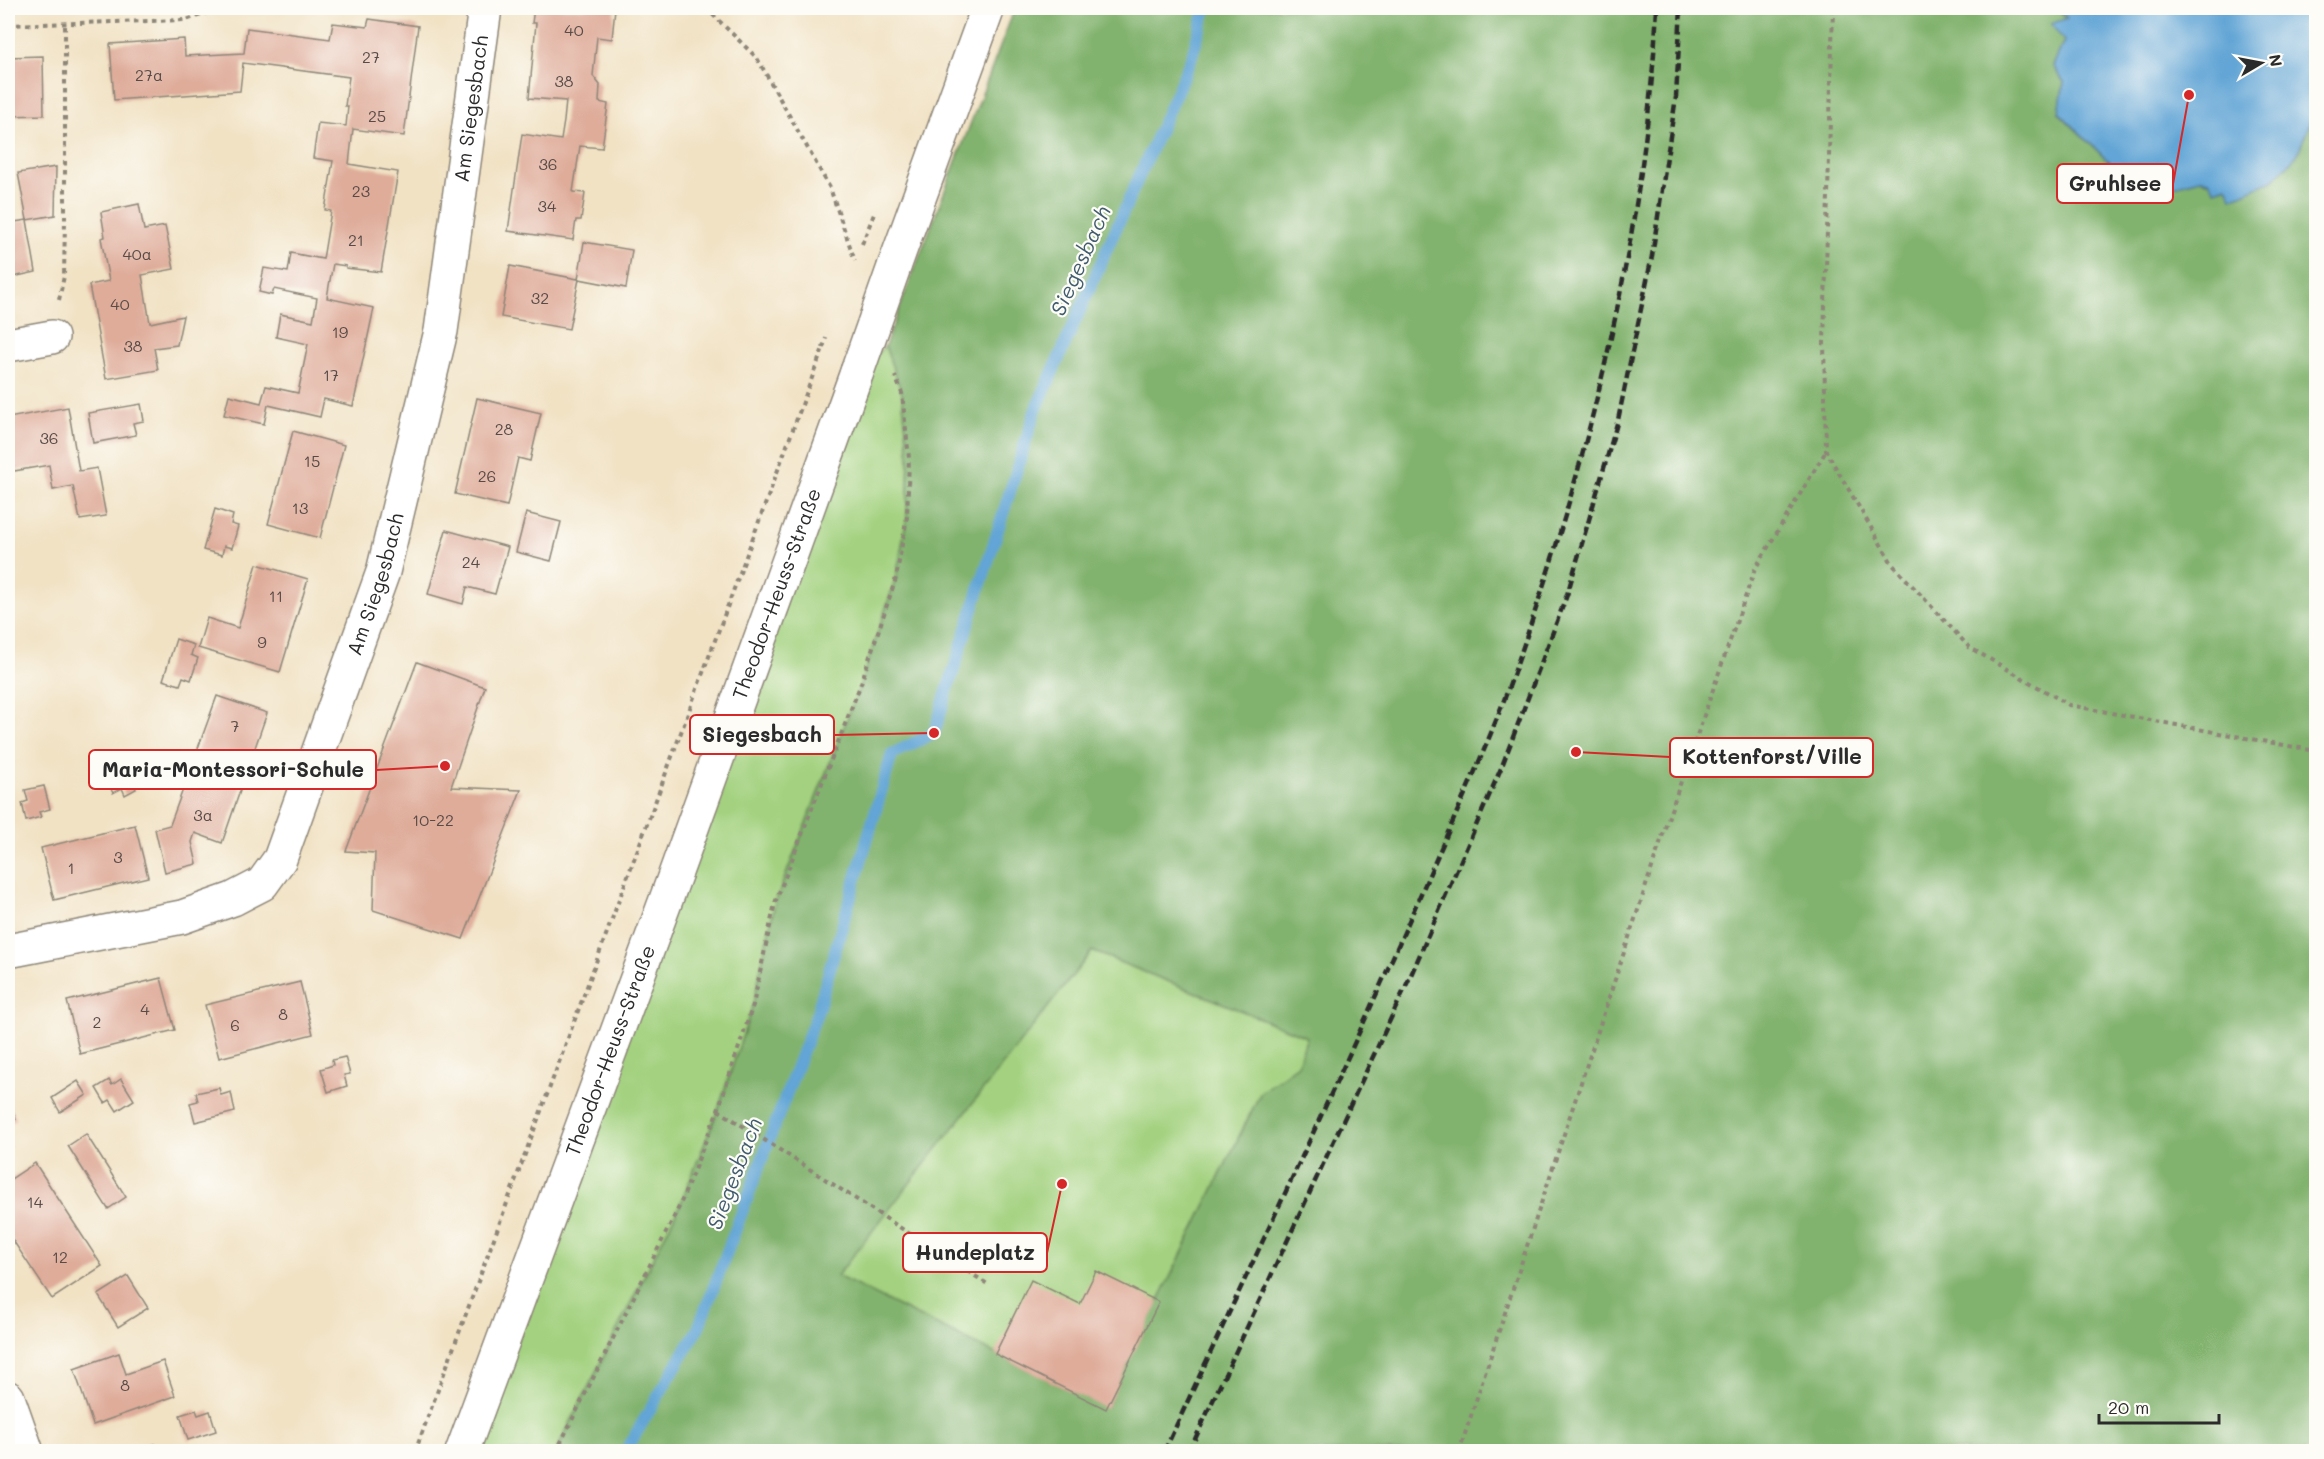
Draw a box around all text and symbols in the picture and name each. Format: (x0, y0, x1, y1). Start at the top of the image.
house number: 40 (564, 19, 584, 40)
street label: Am Siegesbach (447, 33, 493, 184)
north arrow (2231, 33, 2291, 93)
house number: 27 (362, 46, 380, 67)
text: N (2265, 52, 2288, 68)
house number: 27a (135, 64, 163, 85)
house number: 38 (554, 70, 574, 91)
house number: 25 (368, 105, 386, 126)
house number: 36 (538, 153, 558, 174)
callout: Gruhlsee (2057, 164, 2173, 203)
text: Gruhlsee (2069, 169, 2161, 196)
house number: 23 (352, 180, 370, 201)
house number: 34 (538, 195, 557, 216)
water label: Siegesbach (1043, 201, 1116, 319)
house number: 21 (348, 229, 364, 250)
house number: 40a (122, 243, 152, 264)
house number: 32 (531, 287, 549, 308)
house number: 40 (110, 293, 130, 314)
house number: 19 (332, 321, 348, 342)
house number: 38 (123, 335, 143, 356)
house number: 17 (323, 364, 339, 385)
house number: 28 (495, 418, 514, 439)
house number: 36 (39, 427, 59, 448)
house number: 15 (304, 450, 320, 471)
house number: 26 (478, 465, 496, 486)
street label: Theodor-Heuss-Straße (726, 484, 826, 703)
house number: 13 (292, 497, 308, 518)
street label: Am Siegesbach (340, 510, 409, 659)
house number: 24 (462, 551, 481, 572)
house number: 11 (269, 585, 283, 606)
house number: 9 (257, 631, 267, 652)
house number: 7 (231, 715, 240, 736)
callout: Siegesbach (690, 715, 834, 754)
text: Siegesbach (702, 720, 822, 747)
callout: Kottenforst/Ville (1670, 738, 1873, 777)
text: Kottenforst/Ville (1682, 742, 1862, 769)
callout: Maria-Montessori-Schule (89, 750, 376, 789)
text: Maria-Montessori-Schule (102, 755, 364, 782)
house number: 3a (193, 804, 213, 825)
house number: 10-22 (412, 809, 454, 830)
house number: 3 (113, 846, 123, 867)
house number: 1 (67, 857, 75, 878)
street label: Theodor-Heuss-Straße (559, 941, 660, 1159)
house number: 4 (140, 998, 150, 1019)
house number: 8 (278, 1003, 288, 1024)
house number: 2 (93, 1011, 101, 1032)
house number: 6 (230, 1014, 240, 1035)
water label: Siegesbach (700, 1114, 767, 1233)
house number: 14 (27, 1191, 44, 1212)
callout: Hundeplatz (903, 1233, 1047, 1272)
text: Hundeplatz (915, 1238, 1035, 1265)
house number: 12 (52, 1246, 68, 1267)
house number: 8 (120, 1374, 130, 1395)
scale bar (2099, 1387, 2219, 1425)
text: 20 m (2108, 1395, 2149, 1419)

